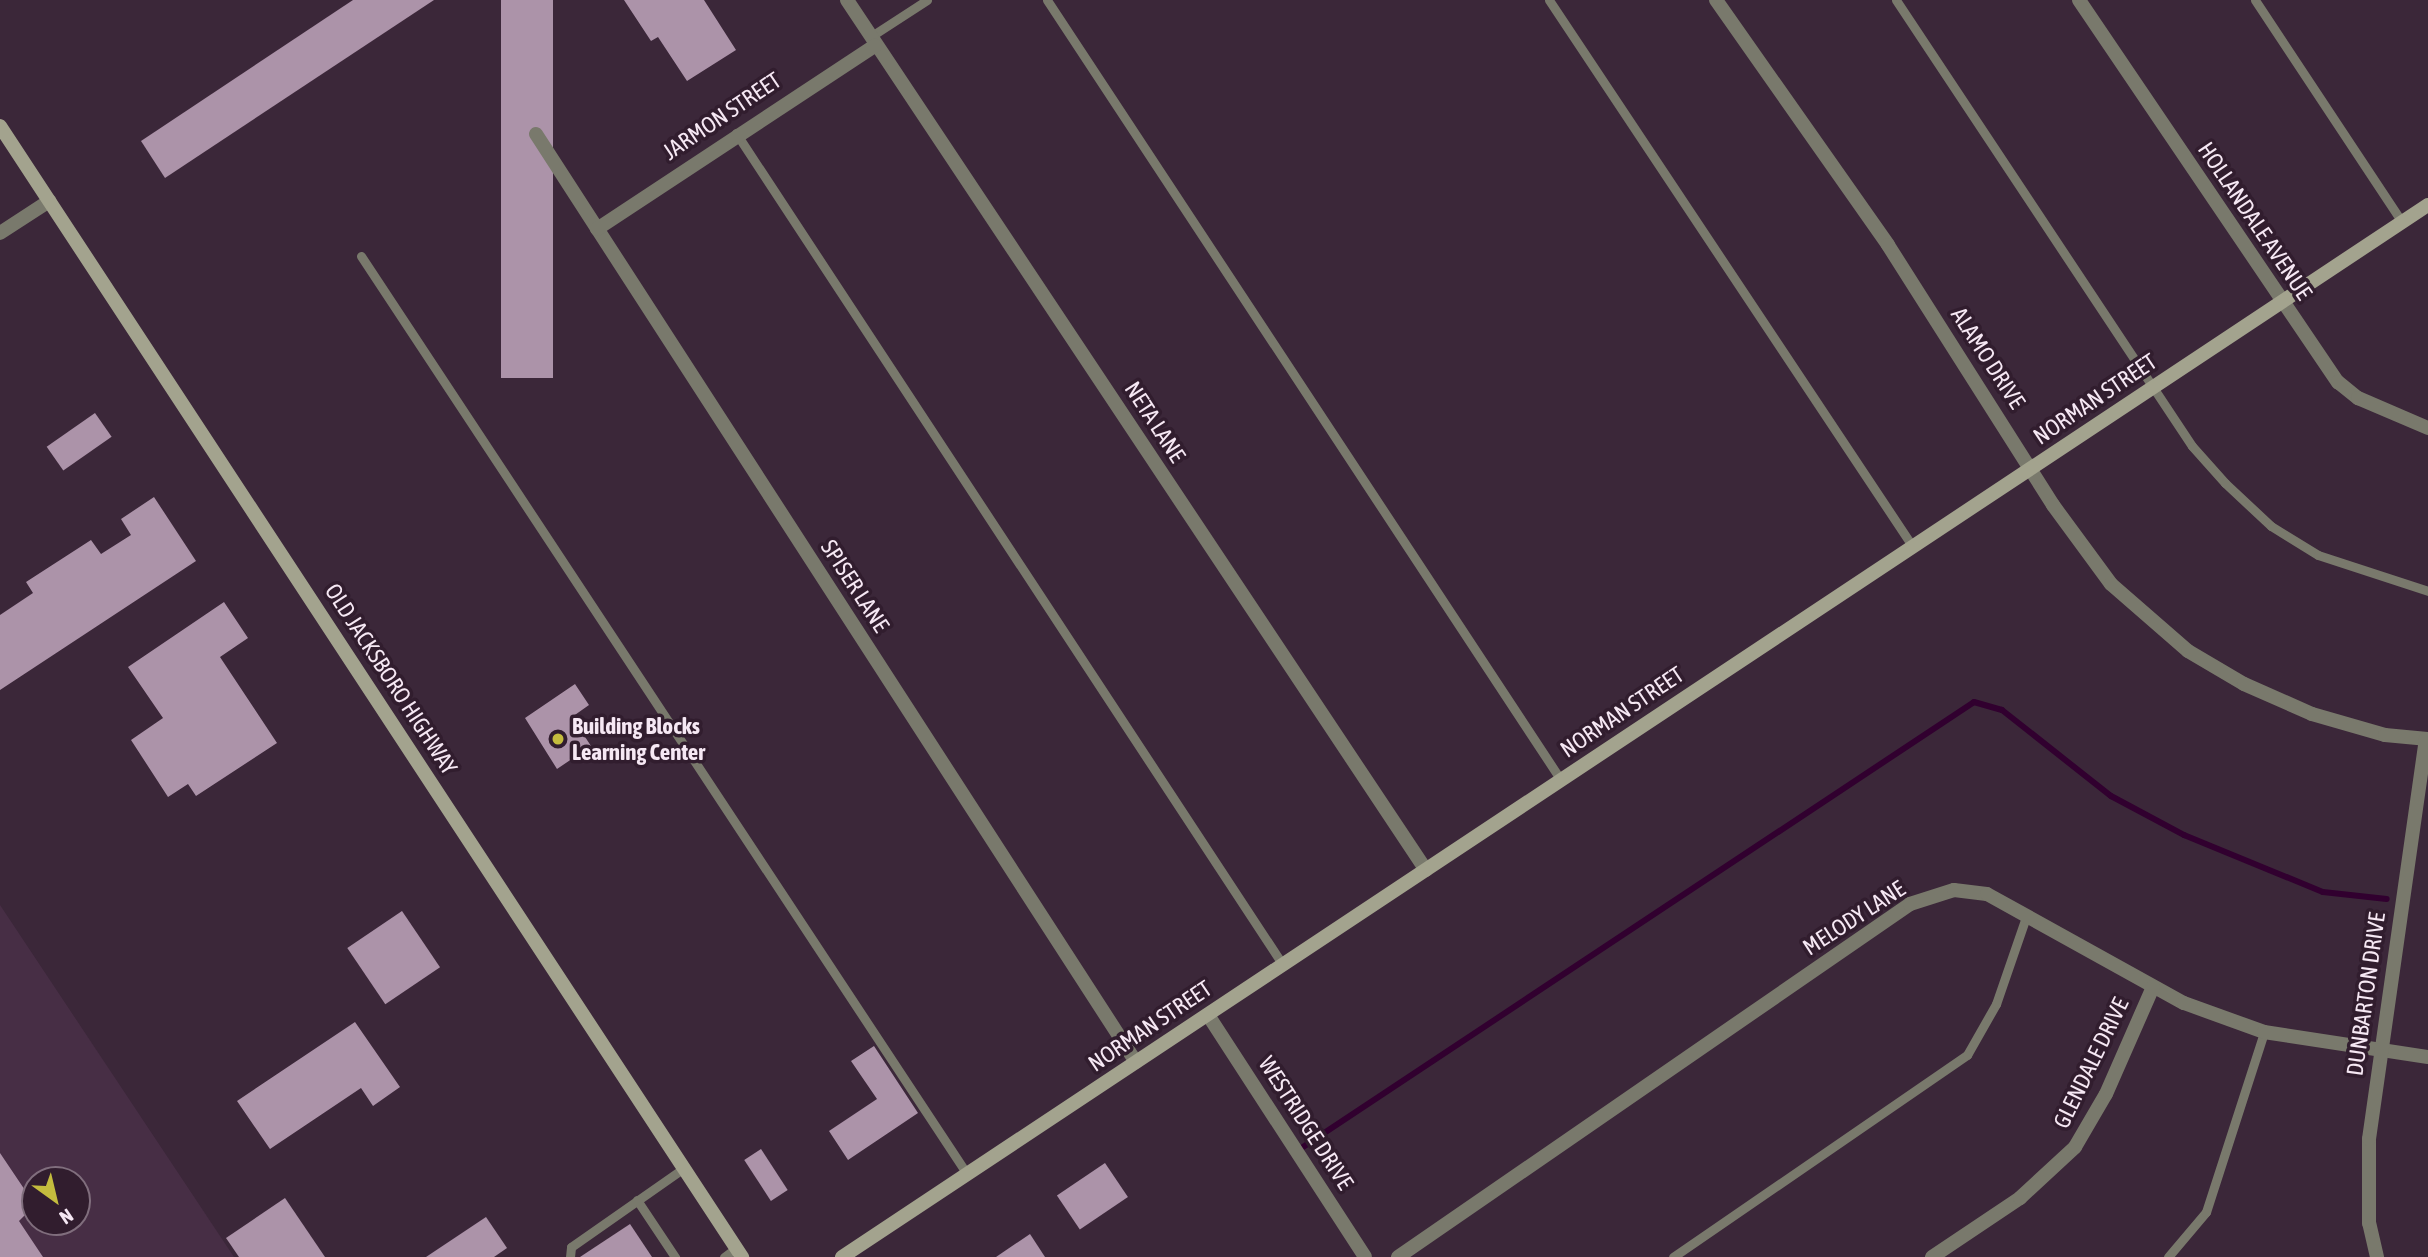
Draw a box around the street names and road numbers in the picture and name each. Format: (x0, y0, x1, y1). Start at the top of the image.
street label: JARMON STREET (658, 66, 786, 166)
street label: HOLLANDALE AVENUE (2192, 137, 2318, 305)
street label: ALAMO DRIVE (1945, 302, 2031, 414)
street label: NORMAN STREET (2028, 348, 2162, 450)
street label: NETA LANE (1119, 377, 1191, 467)
street label: SPISER LANE (815, 535, 895, 637)
street label: OLD JACKSBORO HIGHWAY (319, 578, 463, 780)
street label: NORMAN STREET (1555, 661, 1689, 763)
street label: MELODY LANE (1798, 875, 1910, 961)
street label: DUNBARTON DRIVE (2341, 910, 2391, 1078)
street label: NORMAN STREET (1083, 975, 1217, 1077)
street label: GLENDALE DRIVE (2048, 993, 2134, 1133)
street label: WESTRIDGE DRIVE (1253, 1051, 1359, 1195)

